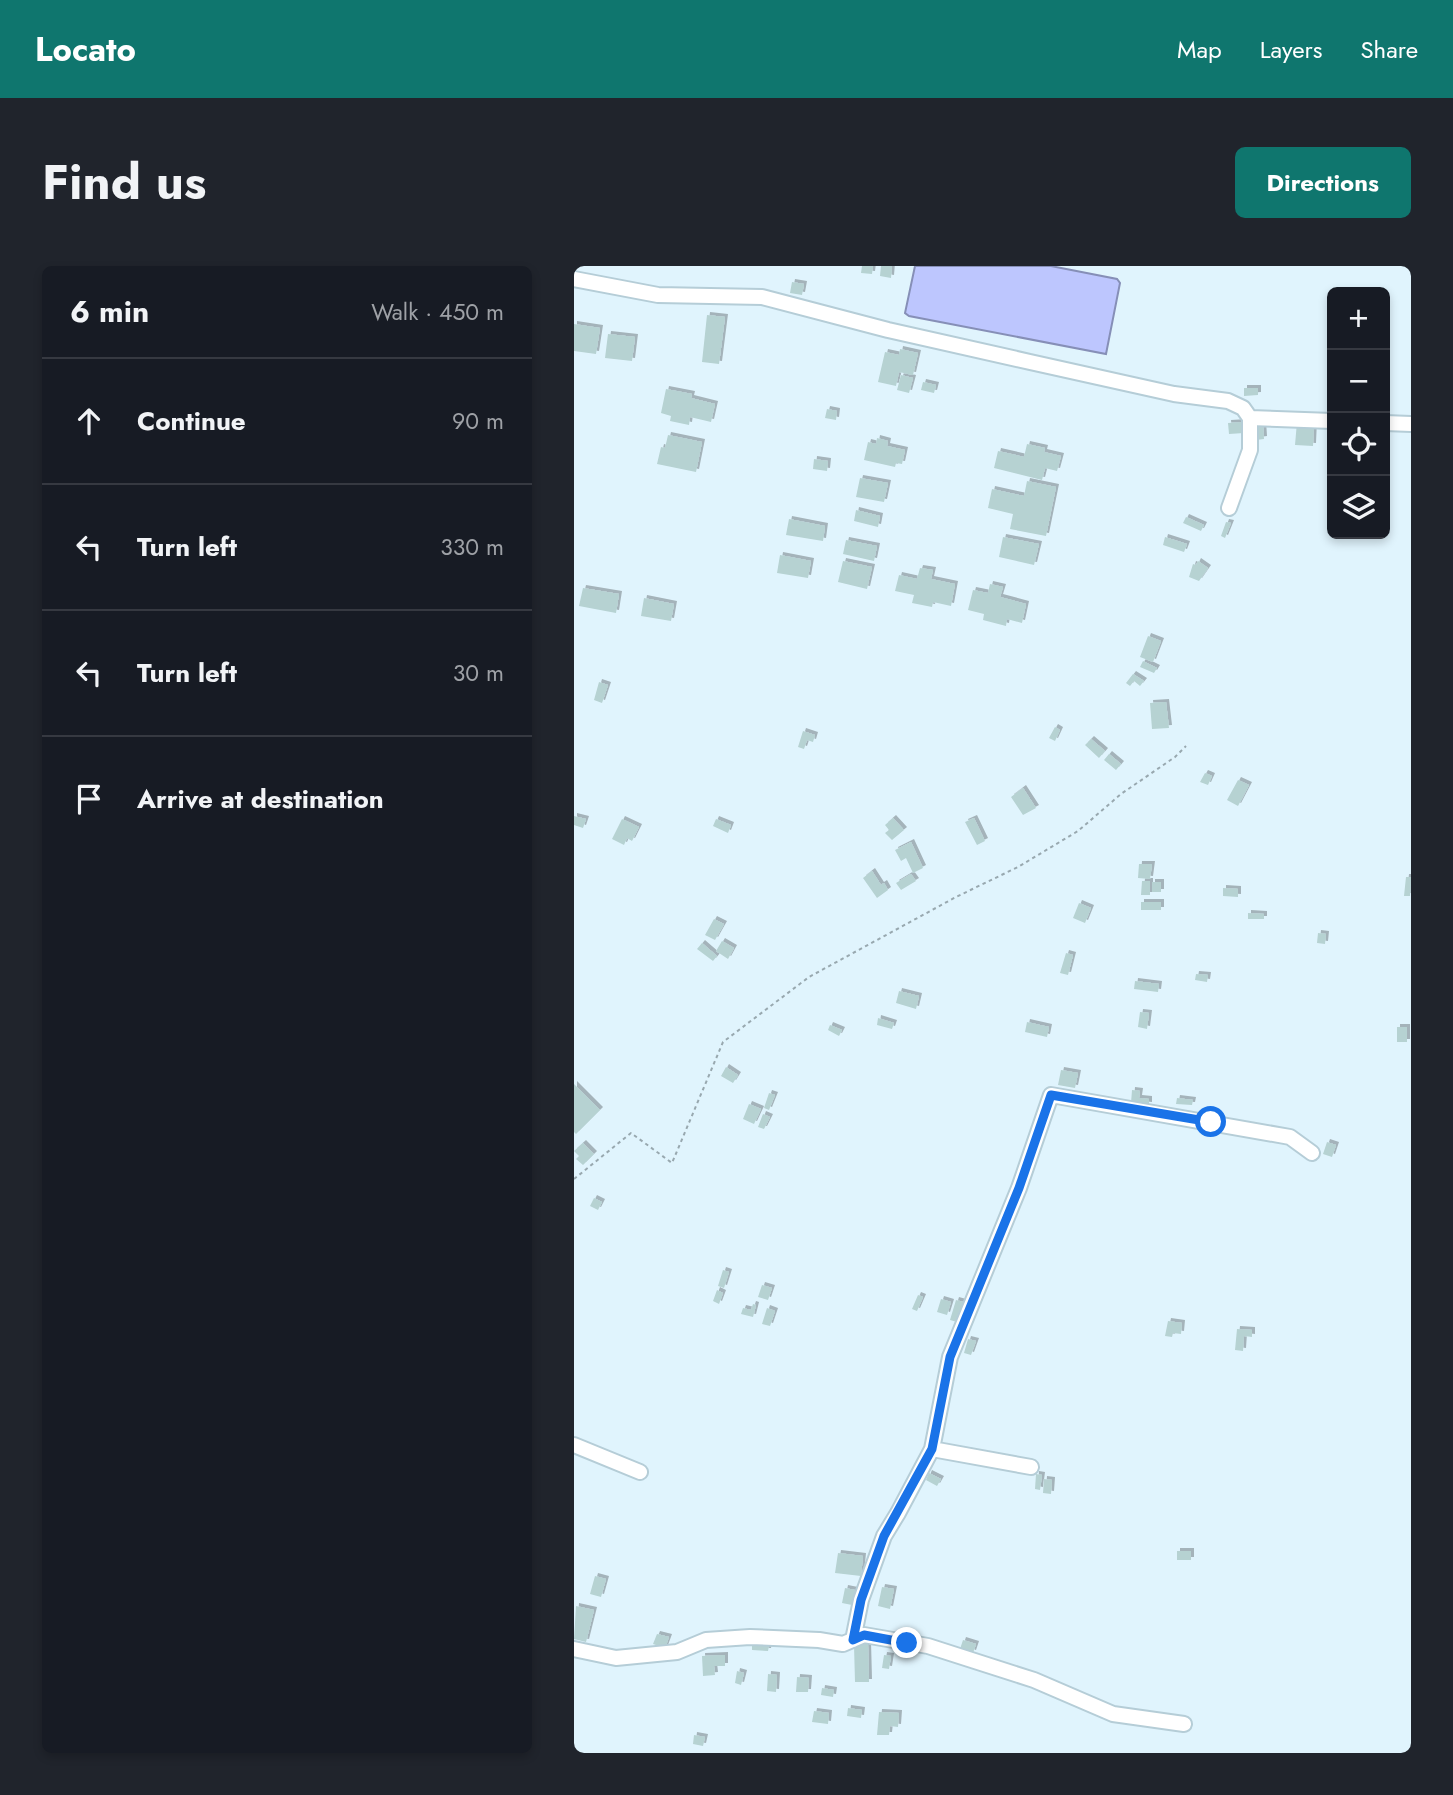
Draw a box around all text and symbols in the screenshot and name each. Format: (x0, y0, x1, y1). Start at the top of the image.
text: Locato (35, 26, 136, 73)
text: Map (1177, 32, 1222, 67)
text: Layers (1260, 32, 1322, 67)
text: Share (1360, 32, 1418, 67)
text: Find us (42, 147, 206, 217)
button: Directions (1235, 147, 1411, 218)
map controls (1327, 287, 1390, 539)
button: + (1327, 287, 1390, 350)
text: 6 min (70, 290, 149, 333)
text: Walk · 450 m (371, 295, 504, 329)
button: − (1327, 350, 1390, 413)
icon: ahead (70, 402, 108, 440)
text: Continue (137, 402, 246, 440)
text: 90 m (452, 404, 504, 438)
button: locate (1327, 413, 1390, 476)
button: layers (1327, 476, 1390, 539)
icon: left (70, 528, 108, 566)
text: Turn left (137, 528, 237, 566)
text: 330 m (440, 530, 504, 564)
icon: left (70, 654, 108, 692)
text: Turn left (137, 654, 237, 692)
text: 30 m (453, 656, 504, 690)
icon: arrive (70, 780, 108, 818)
text: Arrive at destination (137, 780, 384, 818)
route start (1195, 1106, 1226, 1137)
route end (891, 1627, 922, 1658)

